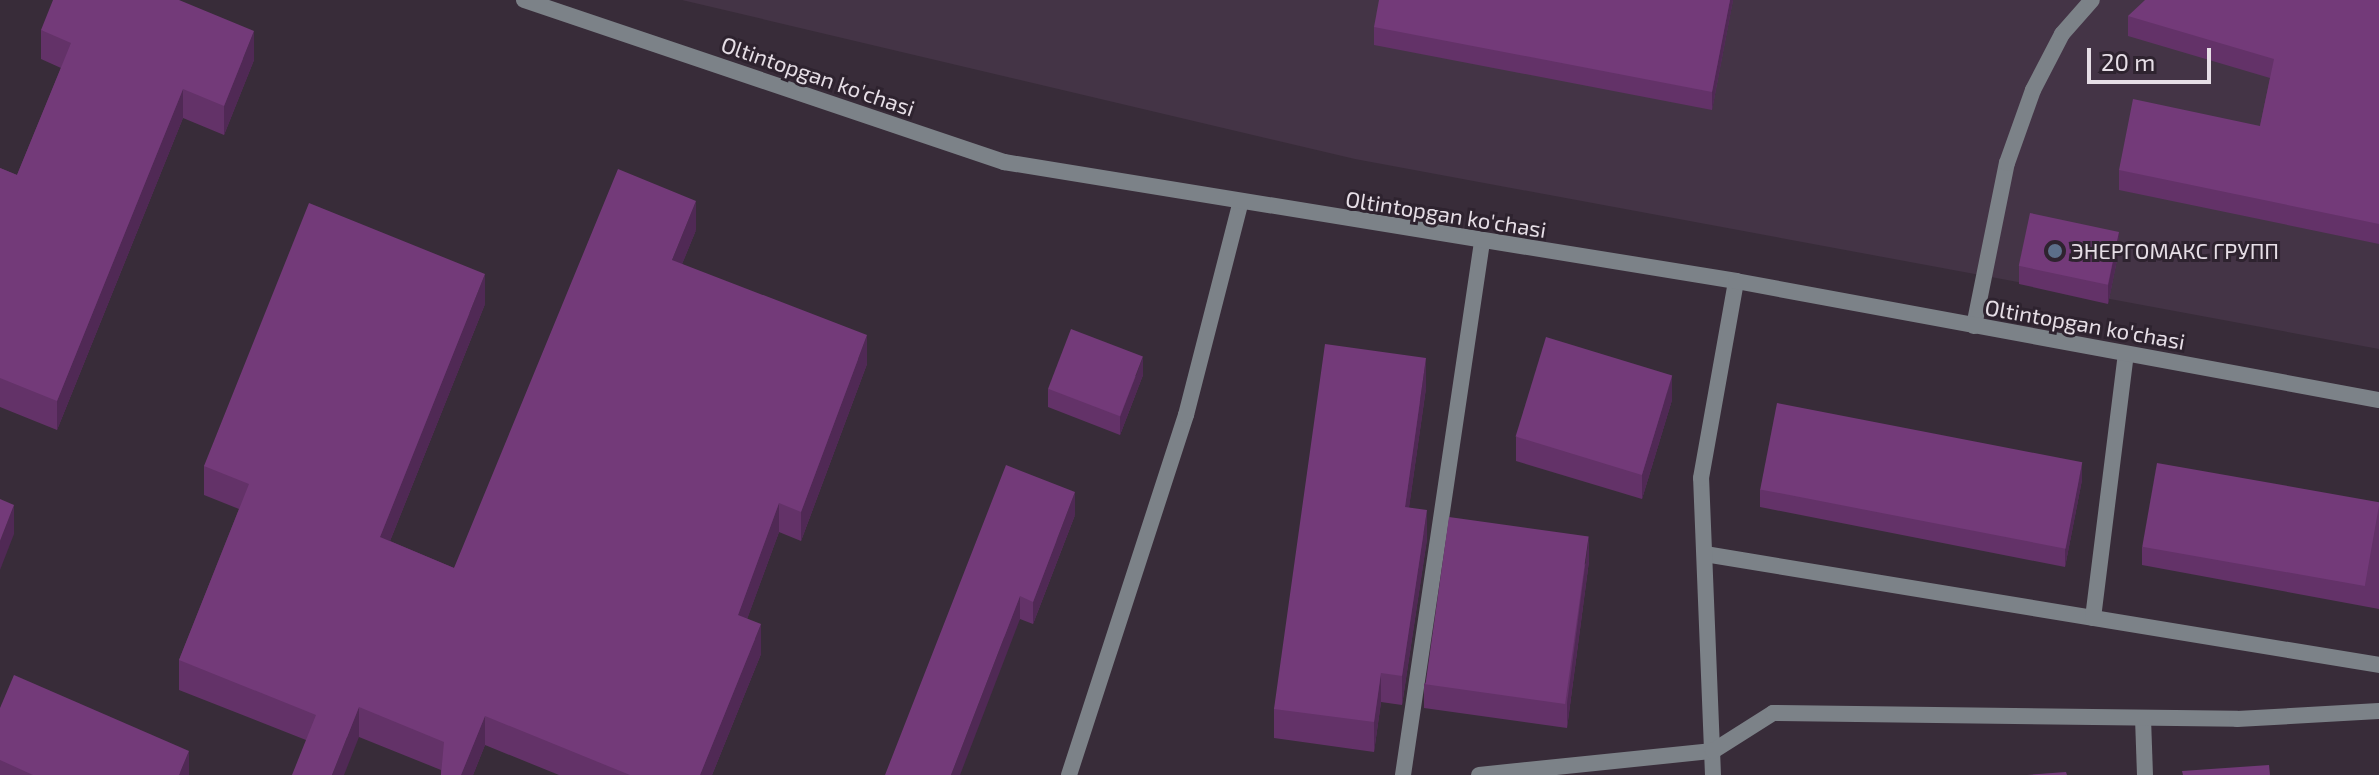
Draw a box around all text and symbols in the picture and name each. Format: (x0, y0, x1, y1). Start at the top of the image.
street label: Oltintopgan ko'chasi (718, 31, 918, 121)
scale bar (2091, 32, 2215, 82)
text: 20 m (2101, 47, 2155, 76)
street label: Oltintopgan ko'chasi (1344, 185, 1548, 243)
place label: ЭНЕРГОМАКС ГРУПП (2071, 238, 2279, 264)
marker: ЭНЕРГОМАКС ГРУПП (2046, 242, 2064, 260)
street label: Oltintopgan ko'chasi (1983, 293, 2187, 355)

